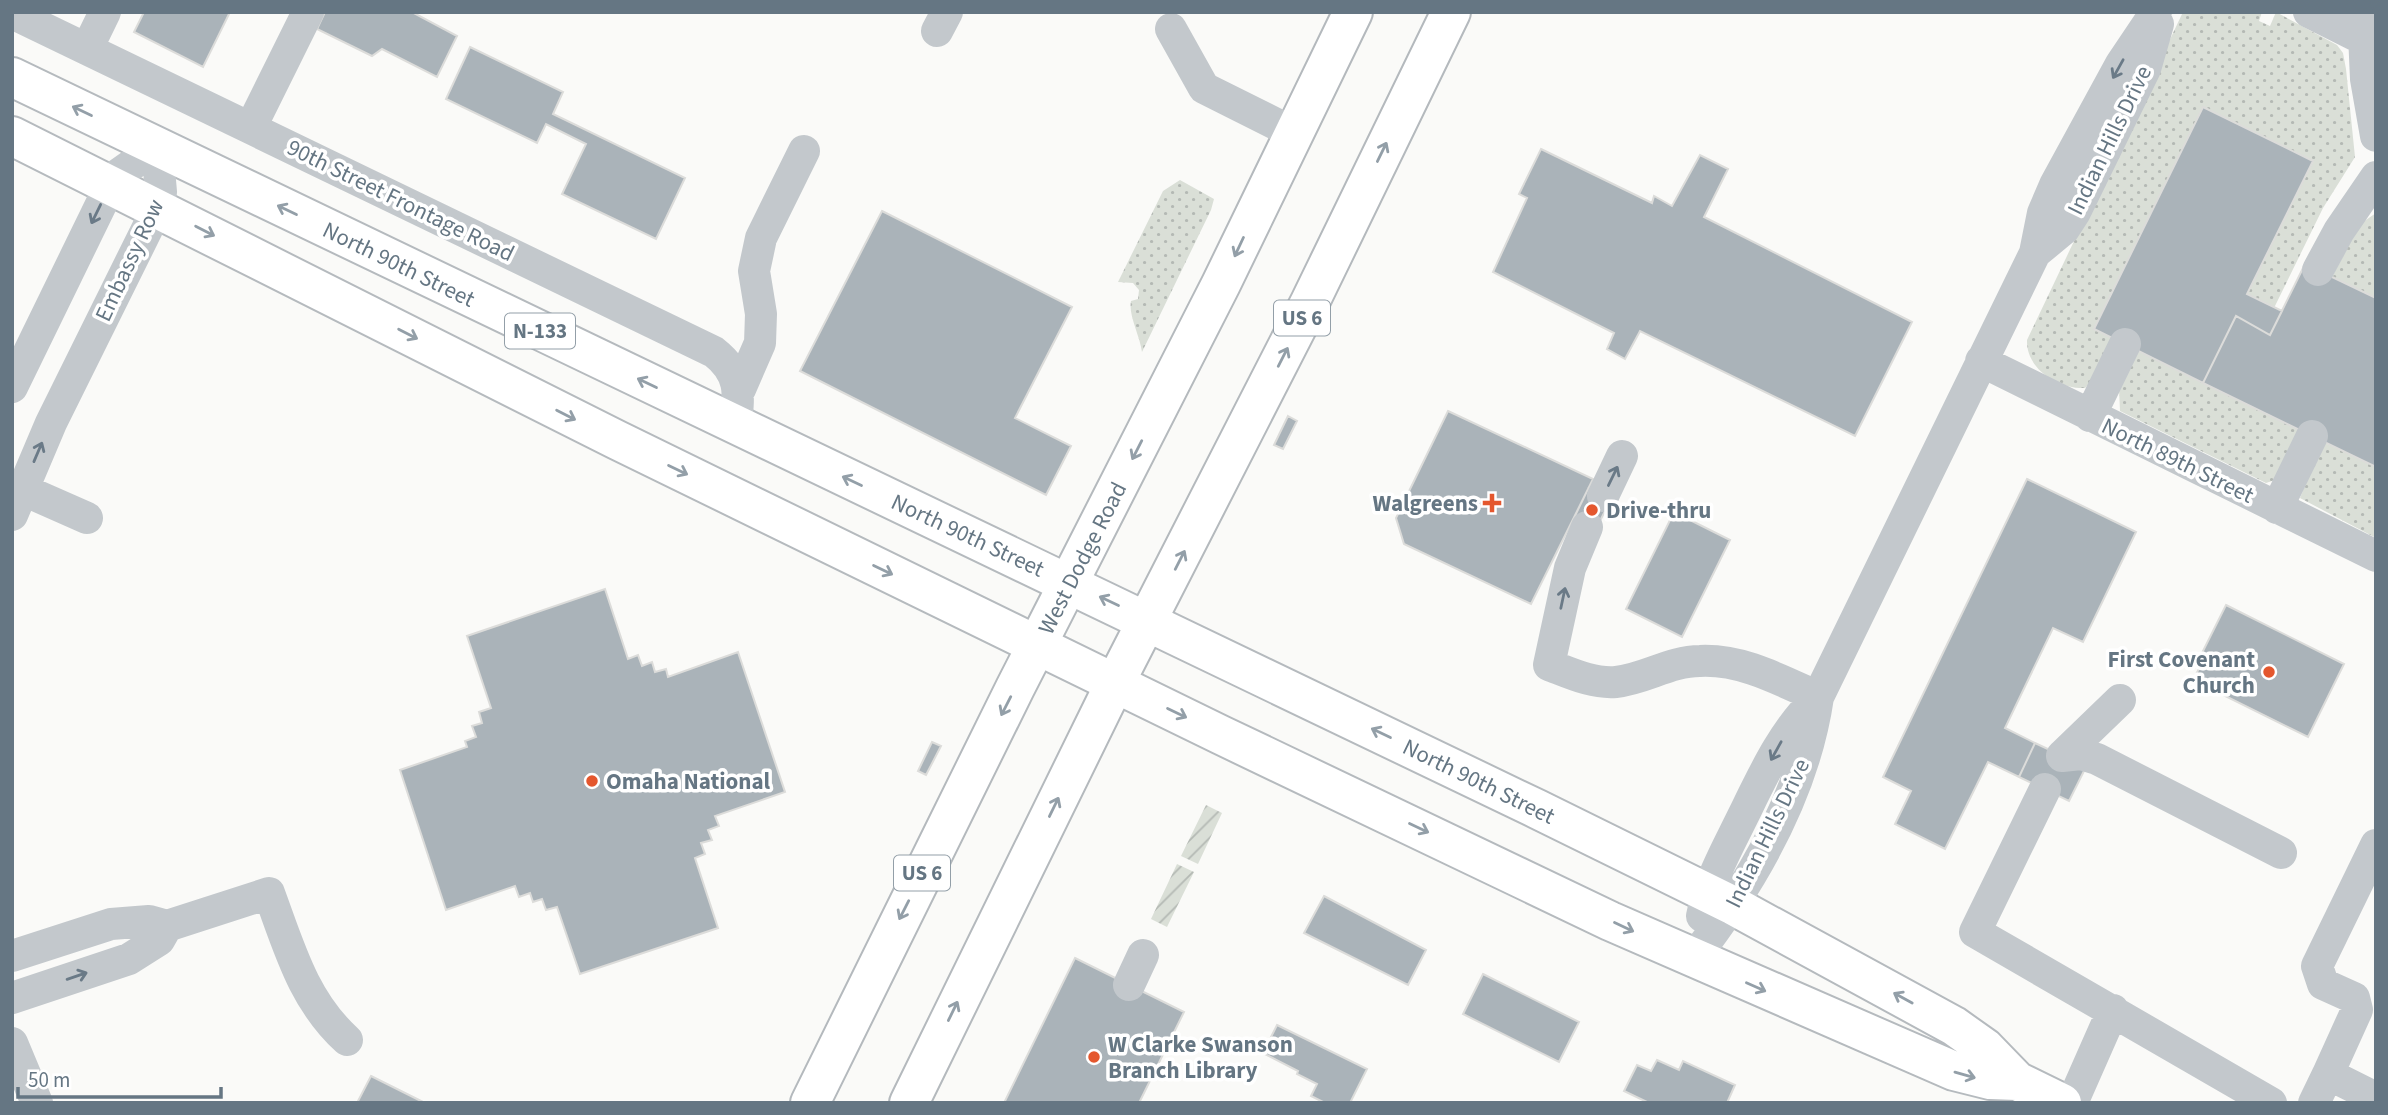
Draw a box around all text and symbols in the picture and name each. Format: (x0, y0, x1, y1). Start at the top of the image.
one-way arrow (2111, 59, 2125, 79)
street label: Indian Hills Drive (2059, 60, 2160, 220)
one-way arrow (72, 104, 93, 117)
street label: 90th Street Frontage Road (282, 131, 520, 270)
one-way arrow (1376, 142, 1390, 163)
street label: Embassy Row (87, 194, 172, 327)
one-way arrow (277, 202, 298, 216)
one-way arrow (89, 203, 103, 224)
street label: North 90th Street (317, 213, 481, 316)
one-way arrow (195, 224, 215, 238)
one-way arrow (1232, 236, 1245, 257)
road number: US 6 (1274, 300, 1330, 336)
road number: N-133 (505, 314, 575, 348)
one-way arrow (397, 328, 418, 342)
one-way arrow (1276, 347, 1290, 368)
one-way arrow (637, 376, 658, 389)
one-way arrow (555, 408, 576, 422)
street label: North 89th Street (2096, 409, 2260, 512)
one-way arrow (1130, 439, 1144, 460)
one-way arrow (32, 441, 45, 463)
one-way arrow (667, 464, 688, 477)
one-way arrow (1606, 466, 1620, 487)
one-way arrow (842, 473, 863, 487)
street label: West Dodge Road (1030, 476, 1135, 640)
street label: North 90th Street (886, 486, 1050, 585)
place label: Walgreens (1372, 487, 1478, 520)
place label: Drive-thru (1606, 494, 1711, 527)
marker: Walgreens (1484, 495, 1500, 511)
marker: Drive-thru (1584, 502, 1600, 518)
one-way arrow (1174, 550, 1187, 571)
one-way arrow (872, 563, 893, 577)
one-way arrow (1557, 587, 1571, 610)
one-way arrow (1098, 594, 1119, 607)
place label: First Covenant Church (2108, 643, 2255, 702)
marker: First Covenant Church (2261, 664, 2277, 680)
one-way arrow (999, 695, 1013, 716)
one-way arrow (1166, 707, 1187, 720)
one-way arrow (1371, 726, 1392, 739)
street label: North 90th Street (1397, 730, 1561, 833)
one-way arrow (1769, 740, 1783, 760)
street label: Indian Hills Drive (1717, 753, 1818, 913)
place label: Omaha National (606, 765, 771, 798)
marker: Omaha National (584, 773, 600, 789)
one-way arrow (1047, 797, 1061, 818)
one-way arrow (1408, 822, 1429, 836)
road number: US 6 (894, 856, 950, 890)
one-way arrow (897, 899, 911, 920)
one-way arrow (1613, 921, 1634, 934)
one-way arrow (65, 969, 87, 981)
one-way arrow (1744, 981, 1766, 994)
one-way arrow (1894, 991, 1914, 1005)
one-way arrow (947, 1001, 960, 1022)
place label: W Clarke Swanson Branch Library (1108, 1028, 1293, 1087)
marker: W Clarke Swanson Branch Library (1086, 1049, 1102, 1065)
scale bar (18, 1056, 220, 1100)
text: 50 m (28, 1065, 70, 1095)
one-way arrow (1954, 1069, 1976, 1082)

